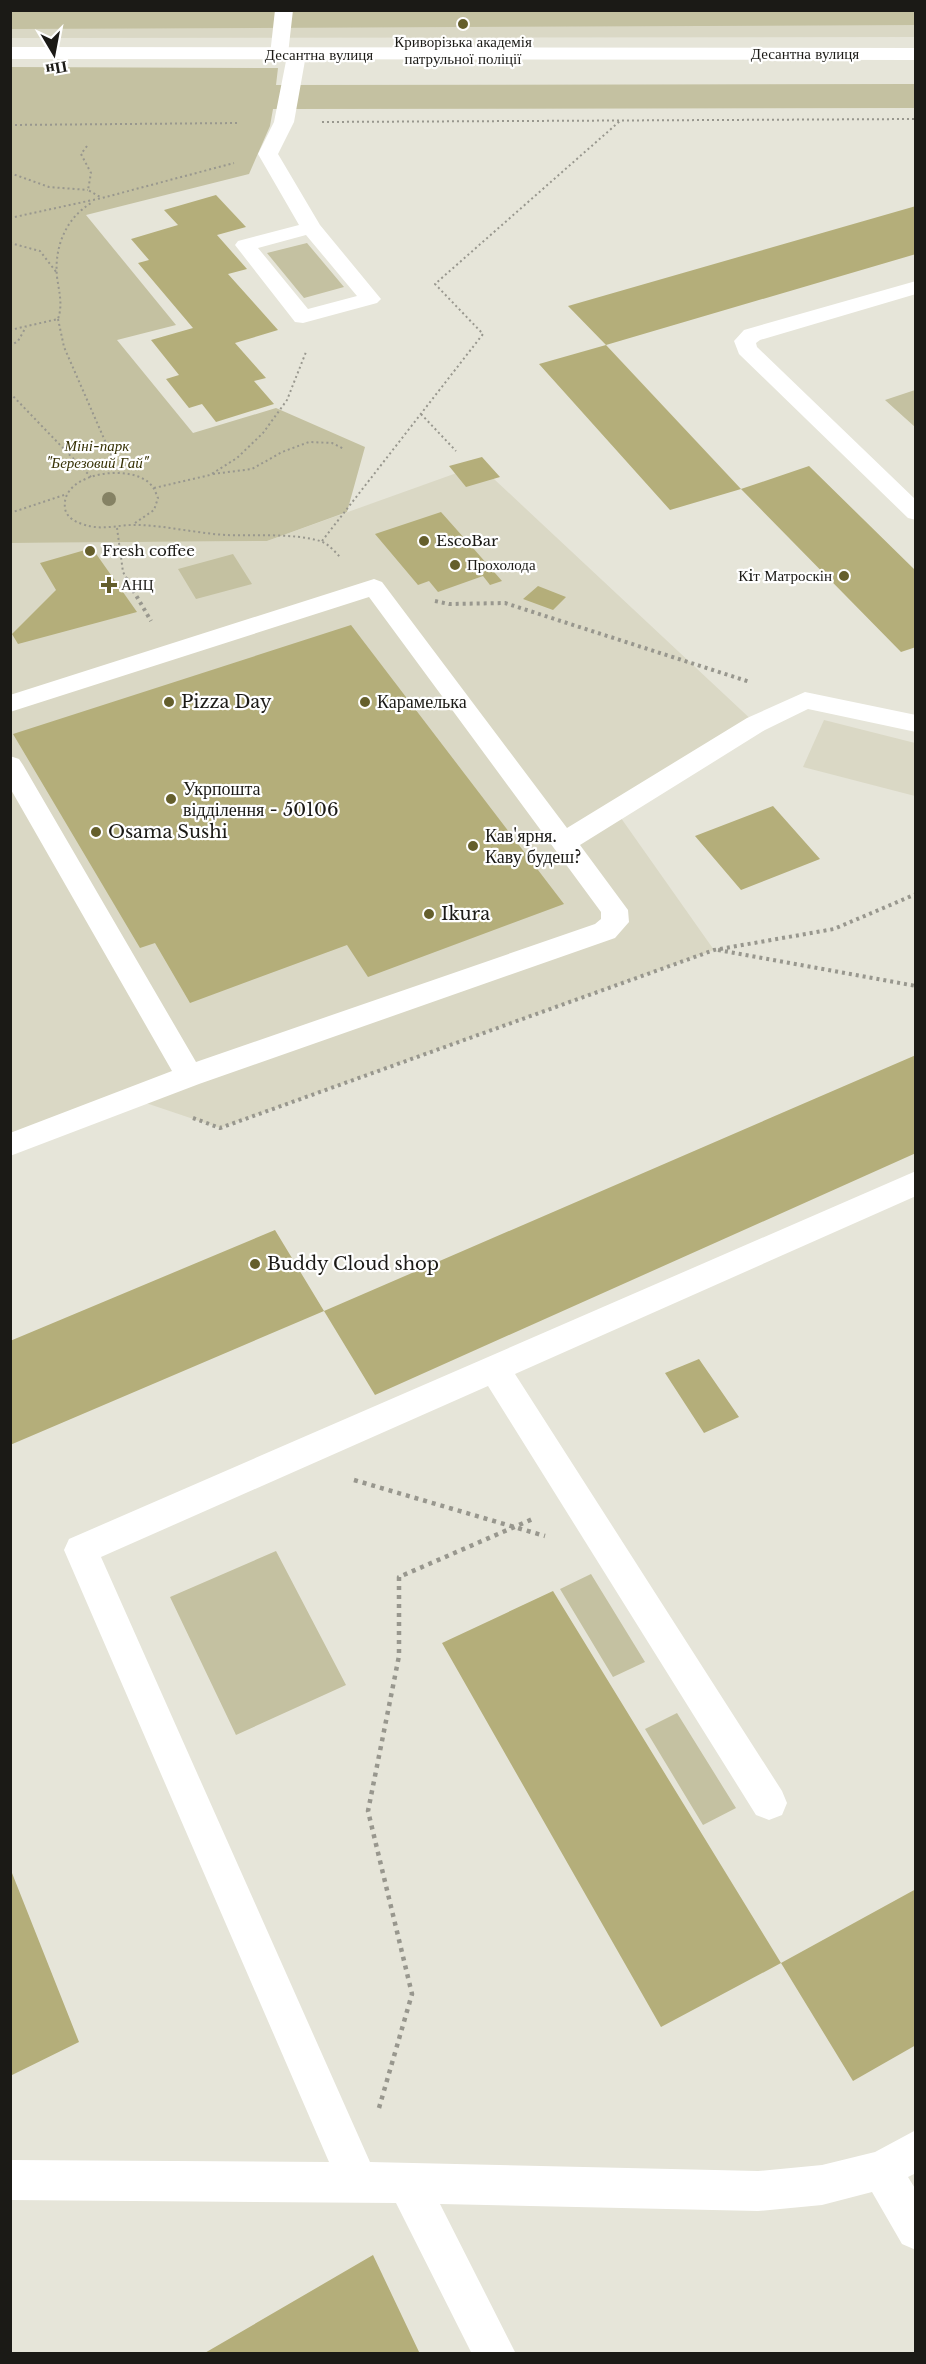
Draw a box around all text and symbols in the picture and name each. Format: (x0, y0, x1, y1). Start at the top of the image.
marker: Криворізька академія патрульної поліції (456, 17, 470, 31)
north arrow (24, 24, 84, 84)
place label: Криворізька академія патрульної поліції (394, 32, 532, 68)
street label: Десантна вулиця (751, 44, 859, 63)
street label: Десантна вулиця (265, 45, 373, 64)
text: Пн (44, 57, 69, 81)
park label: Міні-парк "Березовий Гай" (46, 436, 150, 472)
place label: EscoBar (436, 531, 499, 550)
marker: EscoBar (417, 534, 431, 548)
place label: Fresh coffee (102, 541, 195, 560)
marker: Fresh coffee (83, 544, 97, 558)
place label: Прохолода (467, 555, 536, 574)
marker: Прохолода (448, 558, 462, 572)
place label: Кiт Матроскін (738, 566, 832, 585)
marker: Кiт Матроскін (837, 569, 851, 583)
place label: АНЦ (121, 575, 154, 594)
marker: АНЦ (102, 578, 116, 592)
place label: Pizza Day (181, 691, 272, 713)
place label: Карамелька (377, 691, 467, 713)
marker: Pizza Day (162, 695, 176, 709)
marker: Карамелька (358, 695, 372, 709)
place label: Укрпошта відділення - 50106 (183, 778, 339, 821)
marker: Укрпошта відділення - 50106 (164, 792, 178, 806)
place label: Osama Sushi (108, 821, 228, 843)
marker: Osama Sushi (89, 825, 103, 839)
place label: Кав'ярня. Каву будеш? (485, 825, 581, 868)
marker: Кав'ярня. Каву будеш? (466, 839, 480, 853)
place label: Ikura (441, 903, 490, 925)
marker: Ikura (422, 907, 436, 921)
place label: Buddy Cloud shop (267, 1253, 439, 1275)
marker: Buddy Cloud shop (248, 1257, 262, 1271)

